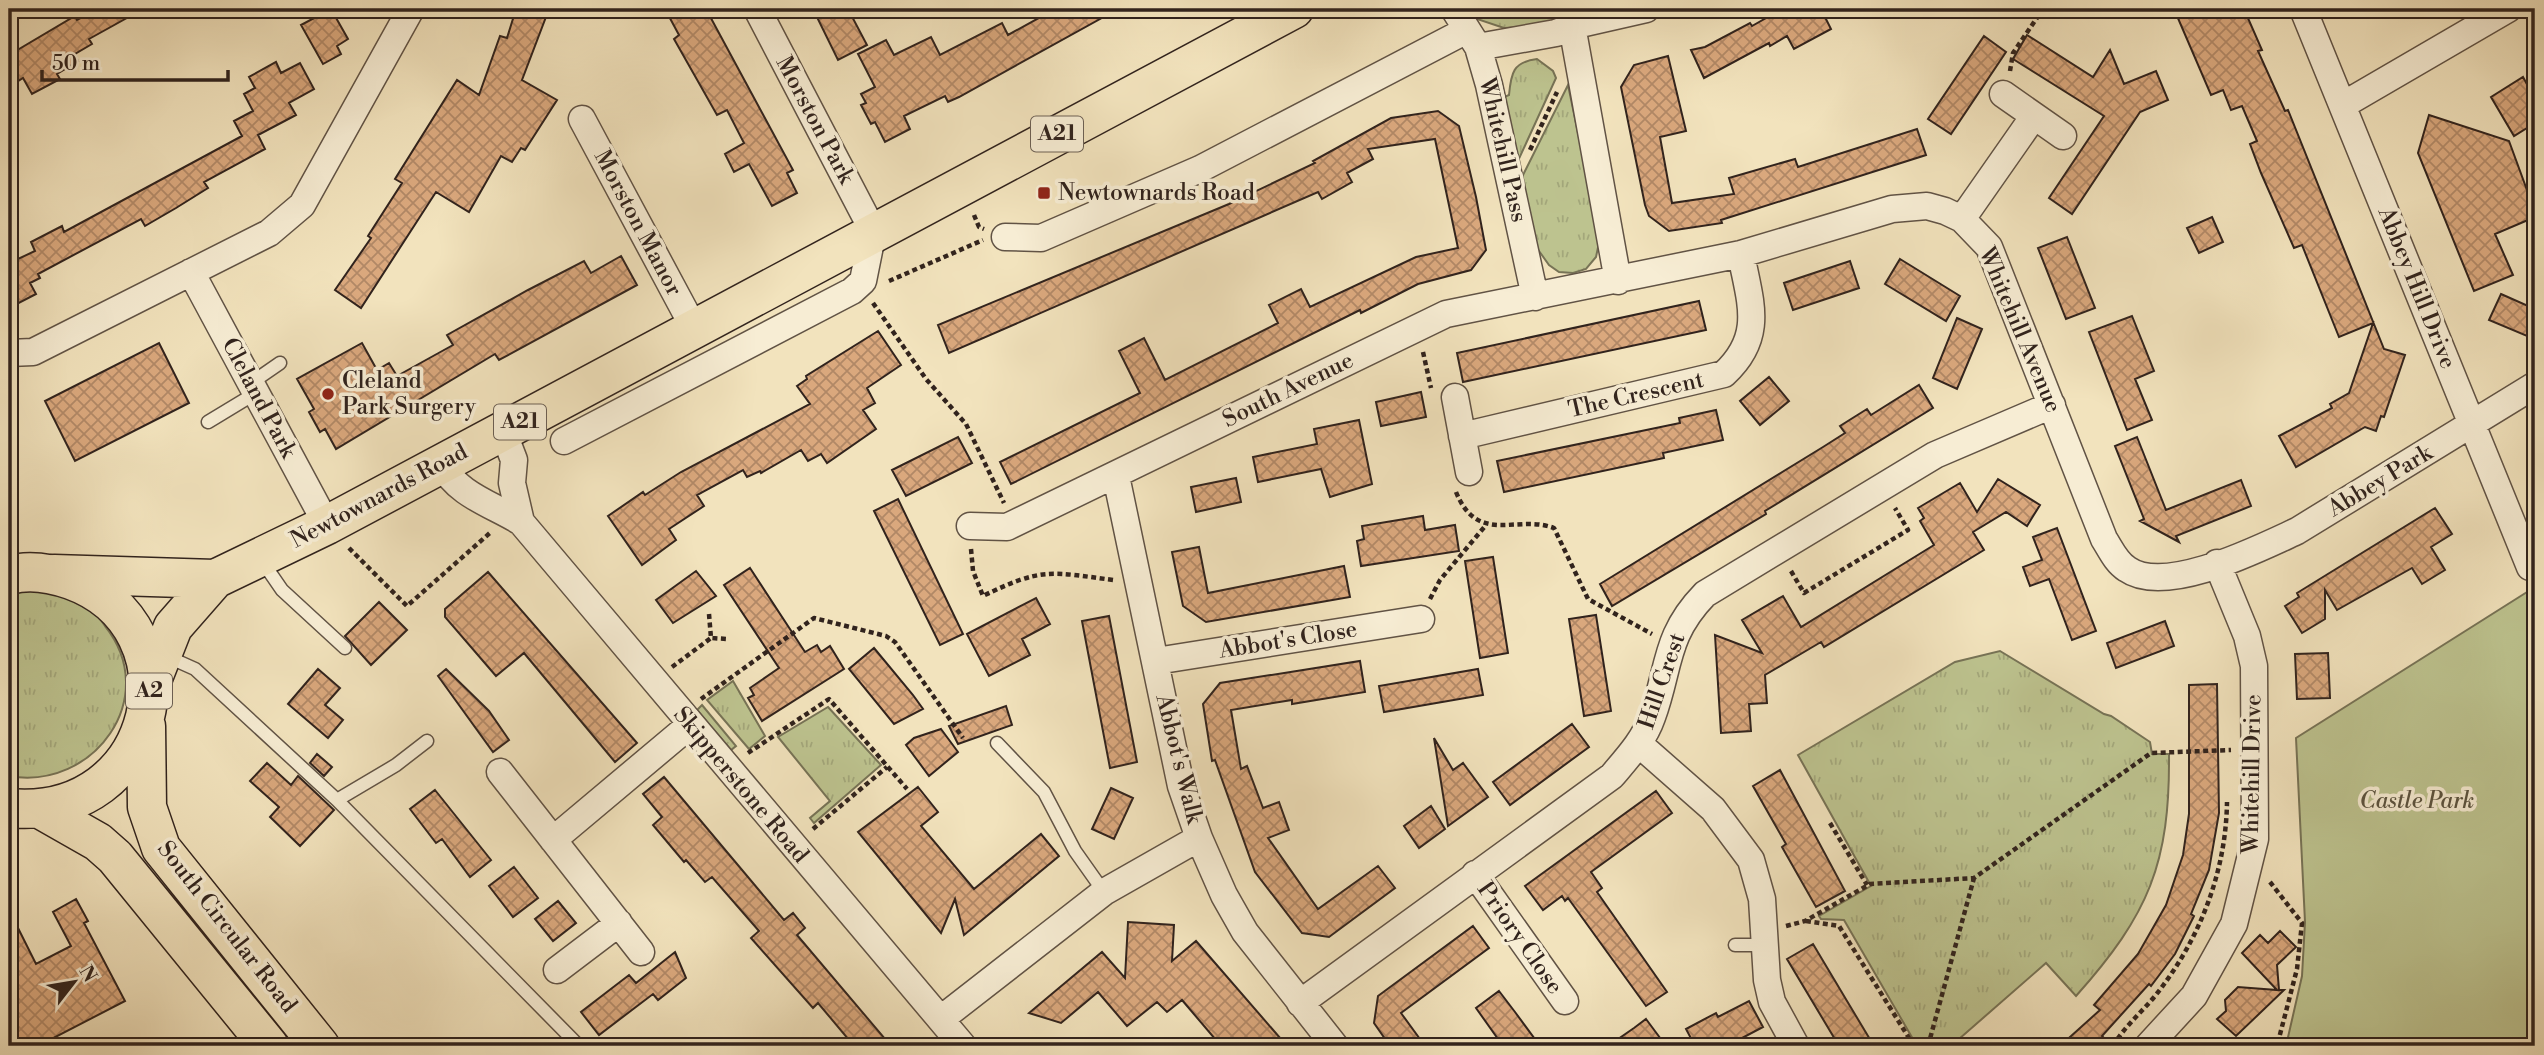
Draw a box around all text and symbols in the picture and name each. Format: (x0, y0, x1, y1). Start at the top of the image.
scale bar (42, 38, 228, 82)
text: 50 m (52, 51, 100, 77)
street label: Morston Park (770, 51, 861, 189)
street label: Whitehill Pass (1473, 74, 1533, 225)
road number: A21 (1031, 116, 1083, 152)
street label: Morston Manor (588, 145, 688, 301)
place label: Newtownards Road (1058, 179, 1255, 207)
marker: Newtownards Road (1036, 185, 1052, 201)
street label: Abbey Hill Drive (2371, 202, 2462, 373)
street label: Whitehill Avenue (1972, 242, 2067, 417)
street label: Cleland Park (216, 333, 303, 464)
street label: South Avenue (1218, 346, 1358, 434)
street label: The Crescent (1566, 366, 1706, 424)
place label: Cleland Park Surgery (342, 367, 477, 421)
marker: Cleland Park Surgery (320, 386, 336, 402)
road number: A21 (494, 404, 546, 440)
street label: Newtownards Road (286, 437, 472, 555)
street label: Abbey Park (2322, 438, 2438, 524)
street label: Abbot's Close (1216, 615, 1359, 665)
street label: Hill Crest (1632, 629, 1692, 733)
road number: A2 (126, 674, 172, 708)
street label: Abbot's Walk (1149, 690, 1209, 828)
street label: Whitehill Drive (2237, 694, 2267, 855)
street label: Skipperstone Road (667, 701, 815, 869)
park label: Castle Park (2360, 787, 2474, 815)
street label: South Circular Road (151, 836, 303, 1018)
street label: Priory Close (1471, 876, 1569, 1000)
north arrow (38, 946, 108, 1016)
text: N (74, 961, 102, 986)

